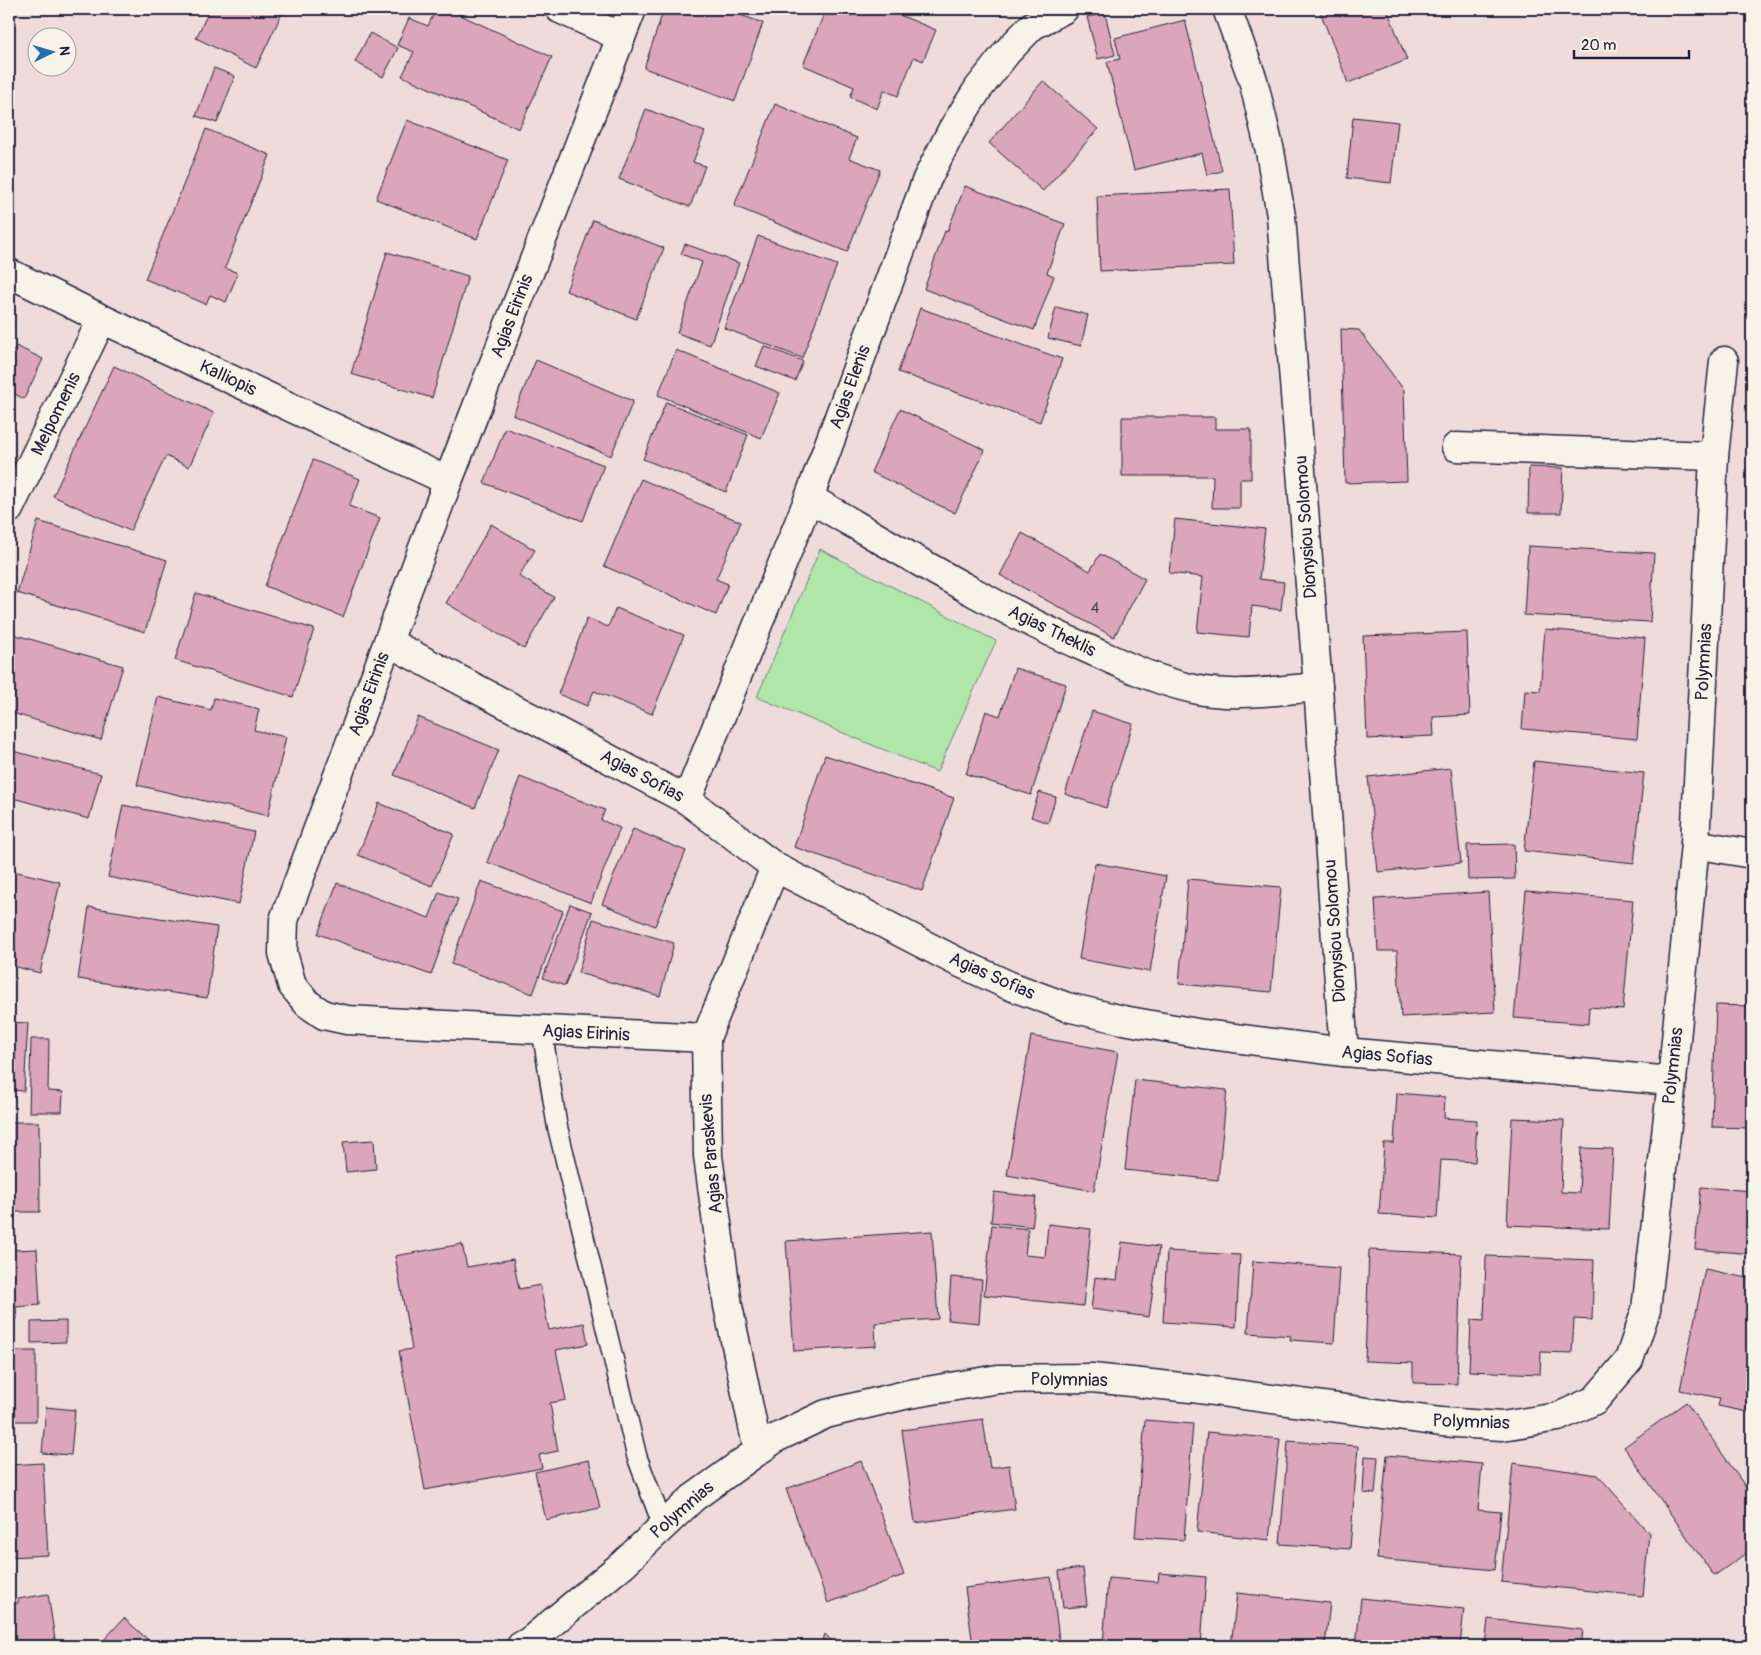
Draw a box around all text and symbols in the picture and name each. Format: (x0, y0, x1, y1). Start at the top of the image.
north arrow (28, 28, 78, 78)
scale bar (1574, 28, 1688, 60)
text: 20 m (1581, 36, 1616, 55)
text: N (56, 45, 73, 56)
street label: Agias Eirinis (486, 271, 538, 361)
street label: Agias Elenis (824, 342, 876, 432)
street label: Kalliopis (196, 355, 260, 401)
street label: Melpomenis (26, 369, 86, 459)
street label: Dionysiou Solomou (1290, 455, 1322, 599)
house number: 4 (1091, 599, 1100, 618)
street label: Agias Theklis (1004, 600, 1100, 662)
street label: Polymnias (1690, 623, 1718, 701)
street label: Agias Eirinis (343, 649, 395, 739)
street label: Agias Sofias (596, 744, 688, 808)
street label: Dionysiou Solomou (1319, 859, 1351, 1003)
street label: Agias Sofias (946, 947, 1038, 1005)
street label: Agias Eirinis (542, 1019, 630, 1047)
street label: Polymnias (1658, 1026, 1688, 1106)
street label: Agias Sofias (1340, 1041, 1434, 1071)
street label: Agias Paraskevis (694, 1093, 728, 1215)
street label: Polymnias (1030, 1368, 1108, 1392)
street label: Polymnias (1432, 1409, 1510, 1435)
street label: Polymnias (645, 1476, 719, 1544)

